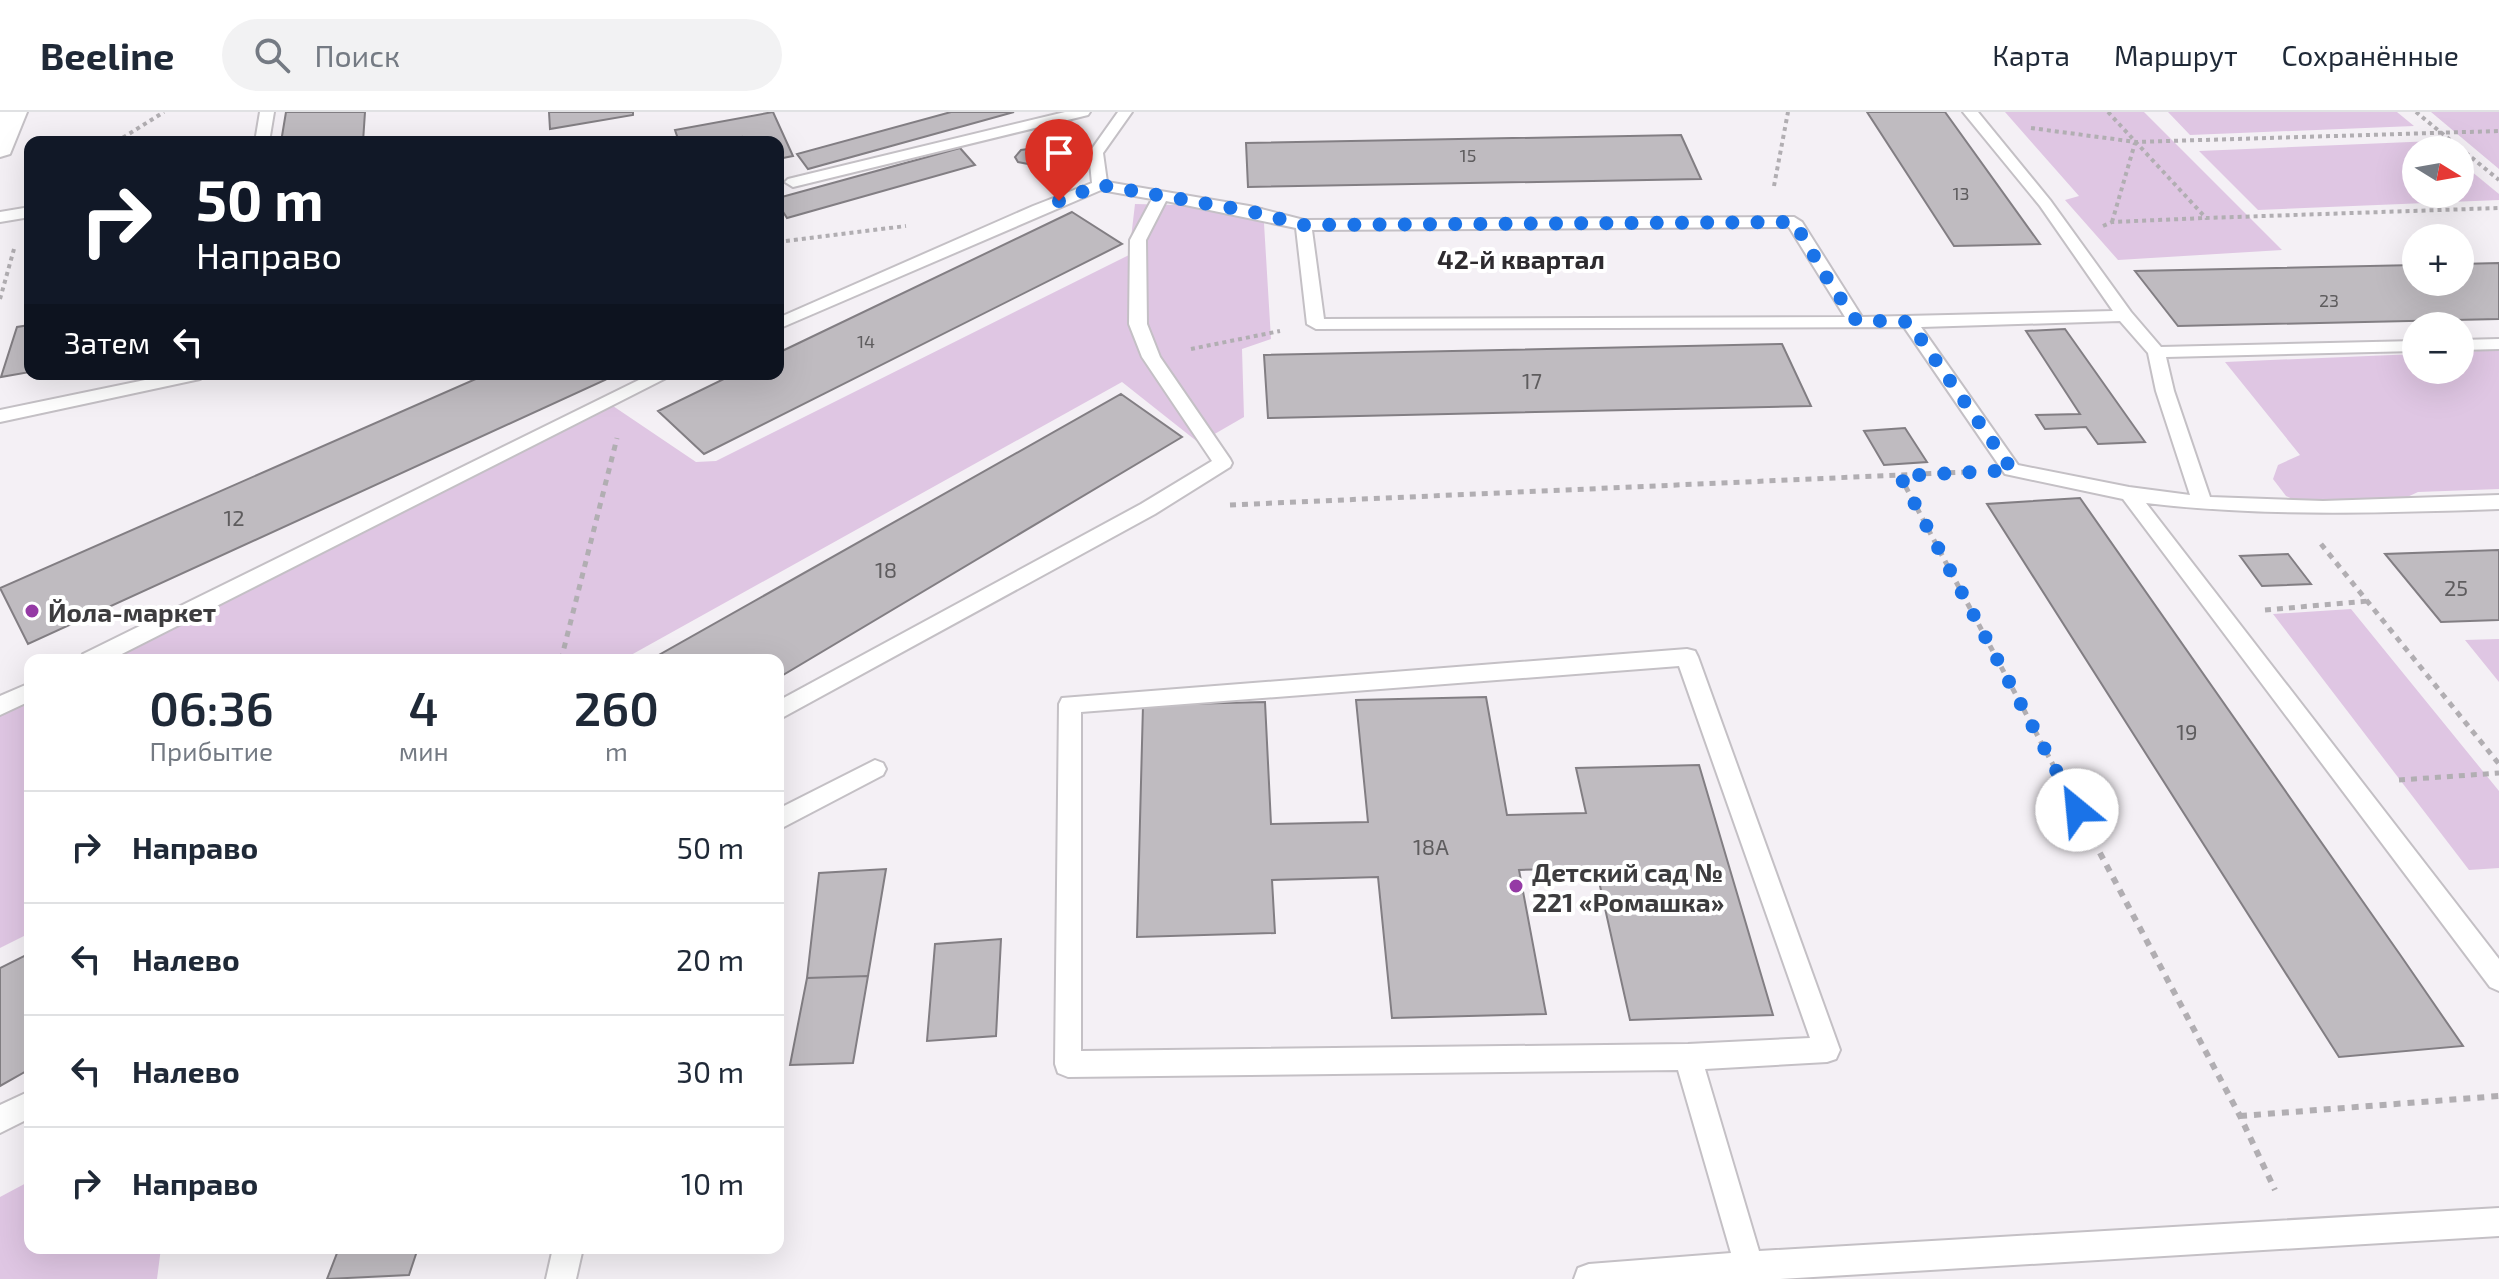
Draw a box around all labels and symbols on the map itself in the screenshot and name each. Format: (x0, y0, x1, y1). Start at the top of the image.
pin (1025, 119, 1093, 201)
north arrow (2402, 136, 2474, 208)
house number: 15 (1460, 144, 1476, 166)
house number: 13 (1952, 182, 1970, 204)
district label: 42-й квартал (1437, 243, 1605, 274)
house number: 23 (2319, 289, 2339, 311)
house number: 14 (857, 330, 875, 352)
house number: 17 (1522, 367, 1542, 393)
house number: 12 (223, 504, 245, 530)
house number: 18 (875, 556, 897, 582)
house number: 25 (2444, 574, 2468, 600)
place label: Йола-маркет (48, 596, 216, 627)
marker: Йола-маркет (23, 602, 41, 620)
house number: 19 (2176, 718, 2198, 744)
position arrow (2035, 768, 2119, 852)
house number: 18А (1413, 833, 1449, 859)
place label: Детский сад № 221 «Ромашка» (1532, 856, 1724, 917)
marker: Детский сад № 221 «Ромашка» (1507, 877, 1525, 895)

